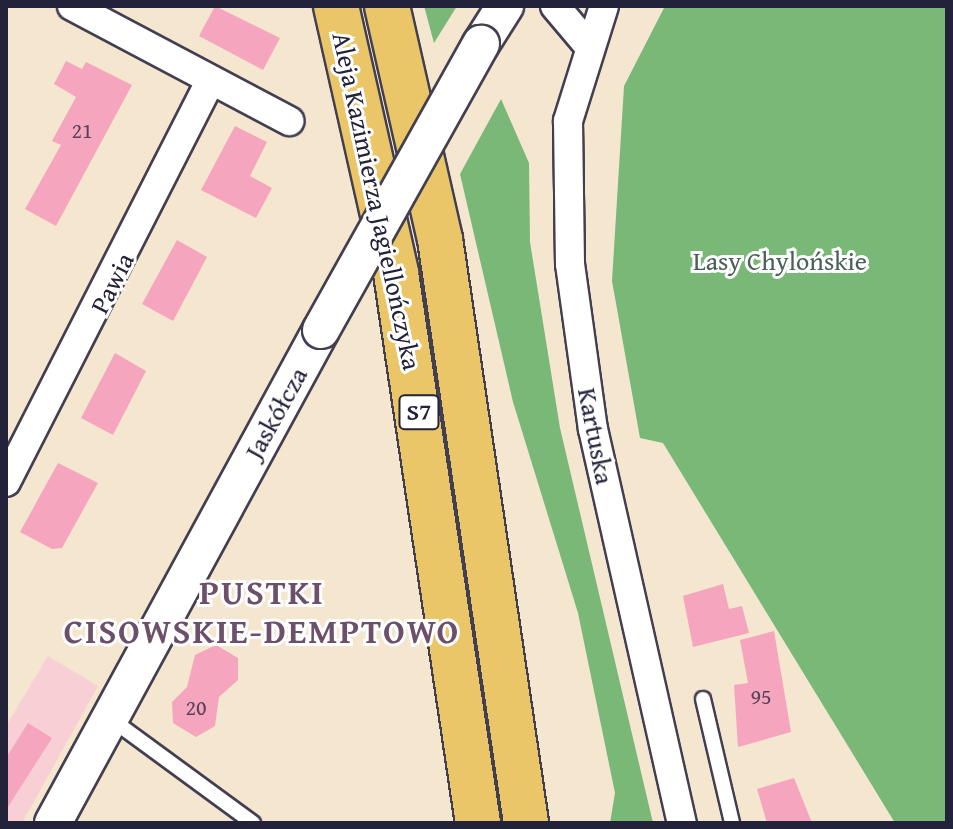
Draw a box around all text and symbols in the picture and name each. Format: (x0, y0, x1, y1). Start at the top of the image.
street label: Aleja Kazimierza Jagiellończyka (326, 29, 428, 373)
house number: 21 (71, 118, 93, 144)
park label: Lasy Chylońskie (693, 245, 867, 277)
street label: Pawia (84, 247, 140, 319)
street label: Jaskółcza (238, 362, 314, 464)
street label: Kartuska (571, 385, 621, 487)
road number: S7 (397, 392, 441, 432)
district label: PUSTKI CISOWSKIE-DEMPTOWO (64, 571, 460, 650)
house number: 95 (750, 684, 772, 710)
house number: 20 (185, 695, 207, 721)

